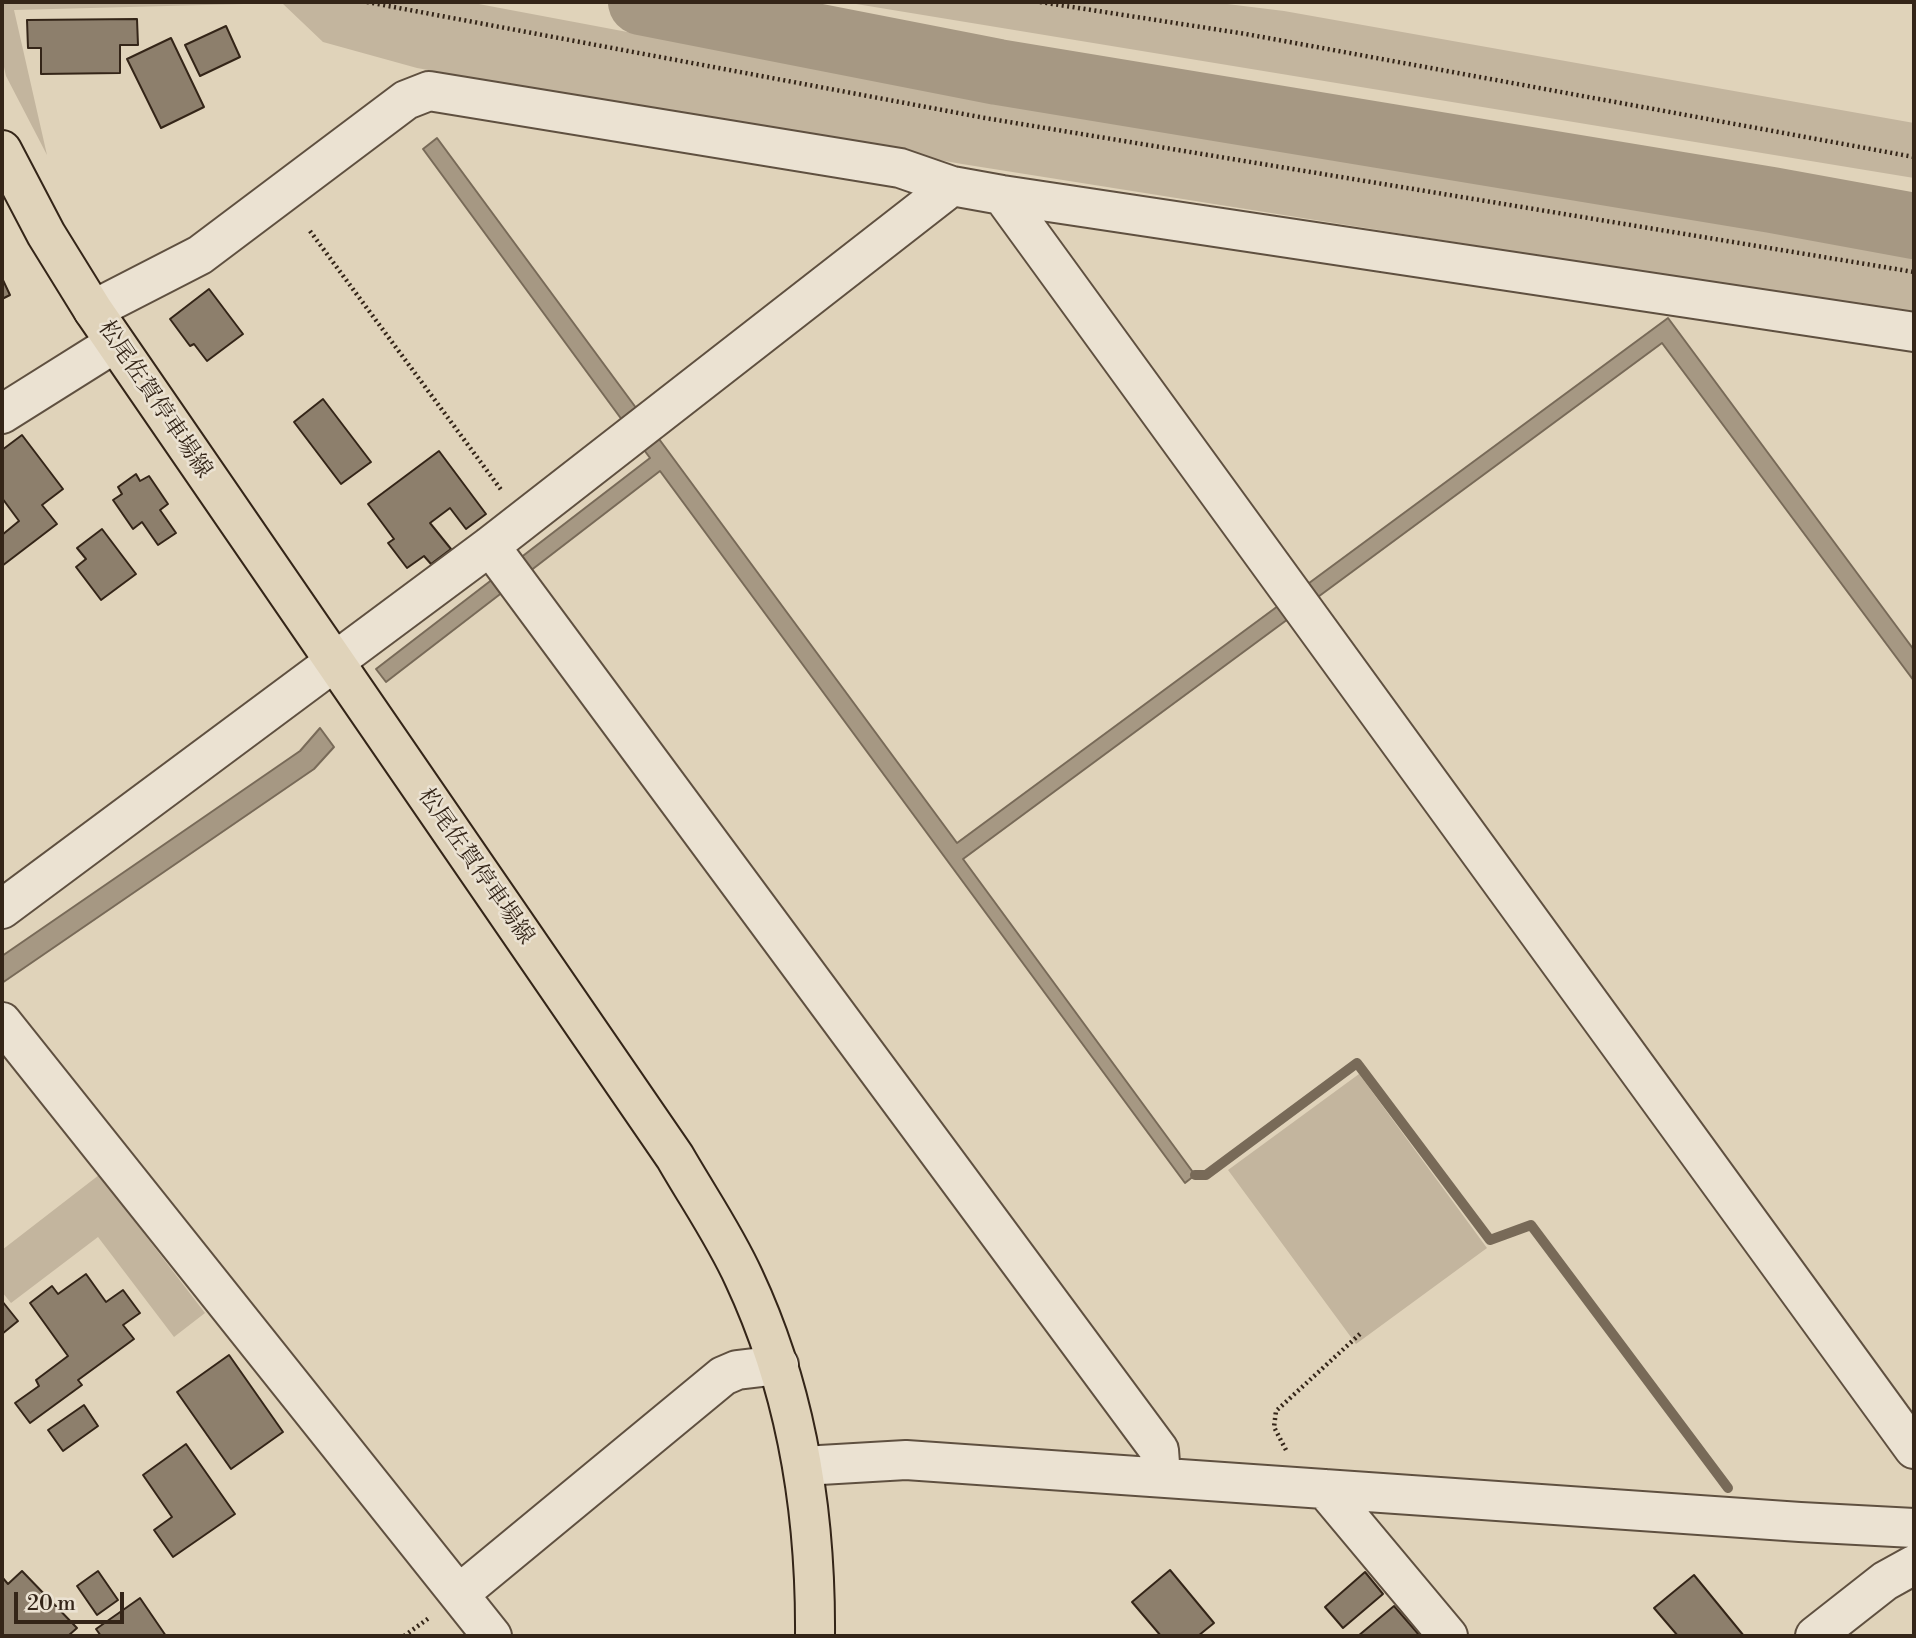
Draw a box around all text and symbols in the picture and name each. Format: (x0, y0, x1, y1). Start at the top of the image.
street label: 松尾佐賀停車場線 (91, 316, 217, 484)
street label: 松尾佐賀停車場線 (411, 784, 539, 950)
scale bar (18, 1578, 128, 1622)
text: 20 m (27, 1591, 76, 1617)

